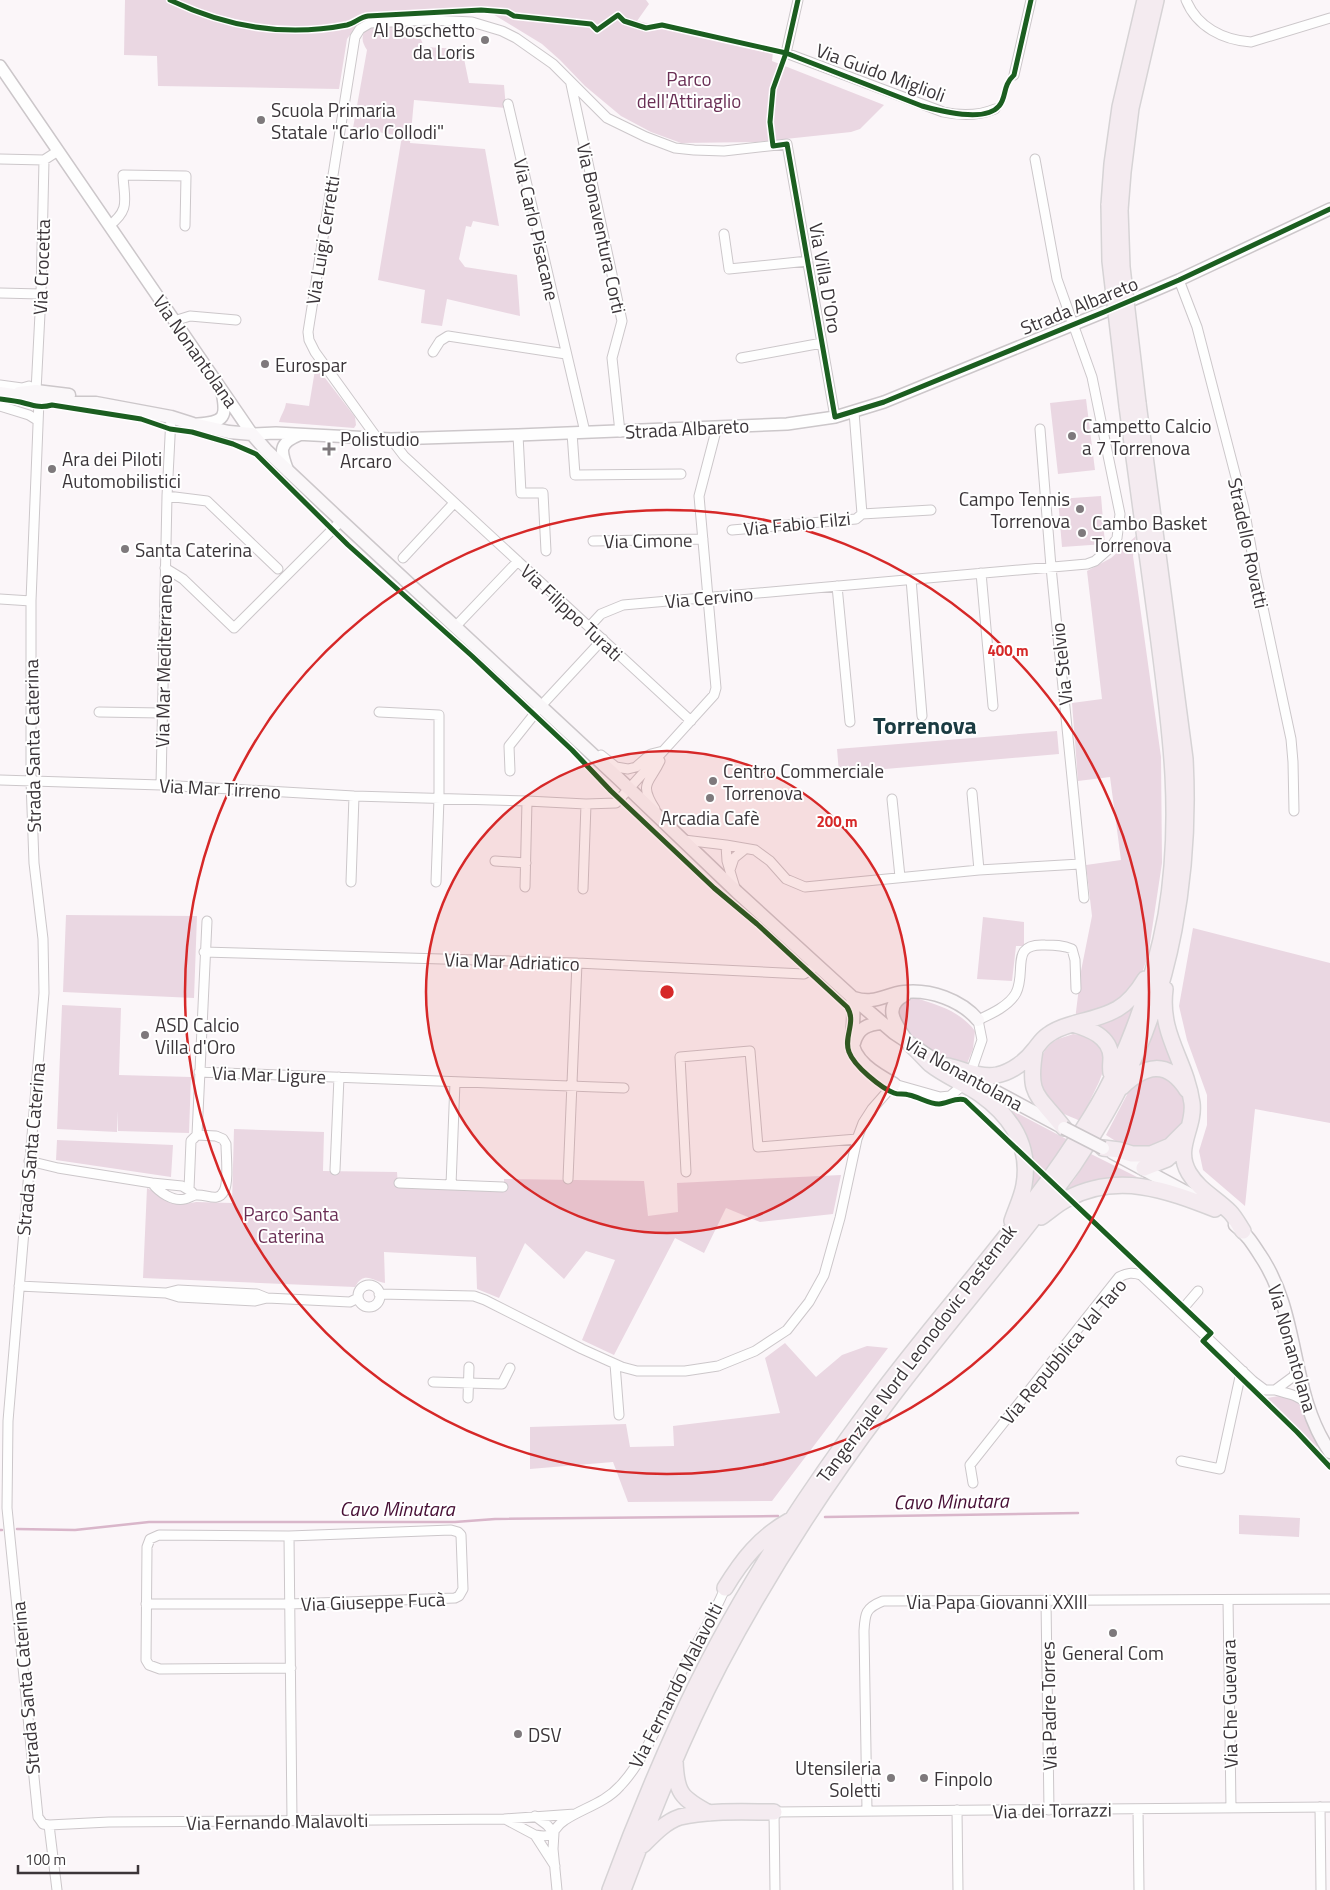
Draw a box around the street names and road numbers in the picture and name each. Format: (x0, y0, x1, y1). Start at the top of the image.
street label: Via Guido Miglioli (812, 35, 950, 109)
street label: Via Bonaventura Corti (570, 140, 634, 316)
street label: Via Carlo Pisacane (507, 155, 567, 303)
street label: Via Luigi Cerretti (298, 174, 346, 306)
street label: Via Crocetta (25, 218, 57, 316)
street label: Via Villa D'Oro (802, 220, 850, 336)
street label: Strada Albareto (1016, 268, 1142, 342)
street label: Via Nonantolana (146, 289, 246, 414)
street label: Strada Albareto (624, 410, 750, 446)
street label: Stradello Rovatti (1221, 475, 1277, 611)
street label: Via Fabio Filzi (742, 503, 852, 543)
street label: Via Cimone (603, 525, 693, 555)
street label: Via Filippo Turati (514, 557, 630, 667)
street label: Via Mar Mediterraneo (147, 574, 179, 748)
street label: Via Cervino (664, 579, 754, 615)
street label: Via Stelvio (1042, 621, 1080, 707)
street label: Strada Santa Caterina (16, 659, 48, 833)
street label: Via Mar Tirreno (158, 770, 282, 806)
street label: Via Mar Adriatico (444, 944, 580, 978)
street label: Via Nonantolana (899, 1028, 1029, 1118)
street label: Via Mar Ligure (211, 1058, 327, 1090)
street label: Strada Santa Caterina (8, 1061, 52, 1237)
street label: Tangenziale Nord Leonodovic Pasternak (809, 1218, 1023, 1488)
street label: Via Repubblica Val Taro (993, 1271, 1133, 1431)
street label: Via Nonantolana (1261, 1281, 1325, 1416)
street label: Via Giuseppe Fucà (300, 1584, 446, 1618)
street label: Via Papa Giovanni XXIII (906, 1587, 1088, 1616)
street label: Via Fernando Malavolti (621, 1597, 729, 1773)
street label: Strada Santa Caterina (3, 1600, 47, 1776)
street label: Via Che Guevara (1213, 1639, 1245, 1769)
street label: Via Padre Torres (1032, 1641, 1064, 1771)
street label: Via dei Torrazzi (992, 1794, 1112, 1826)
street label: Via Fernando Malavolti (186, 1805, 368, 1837)

